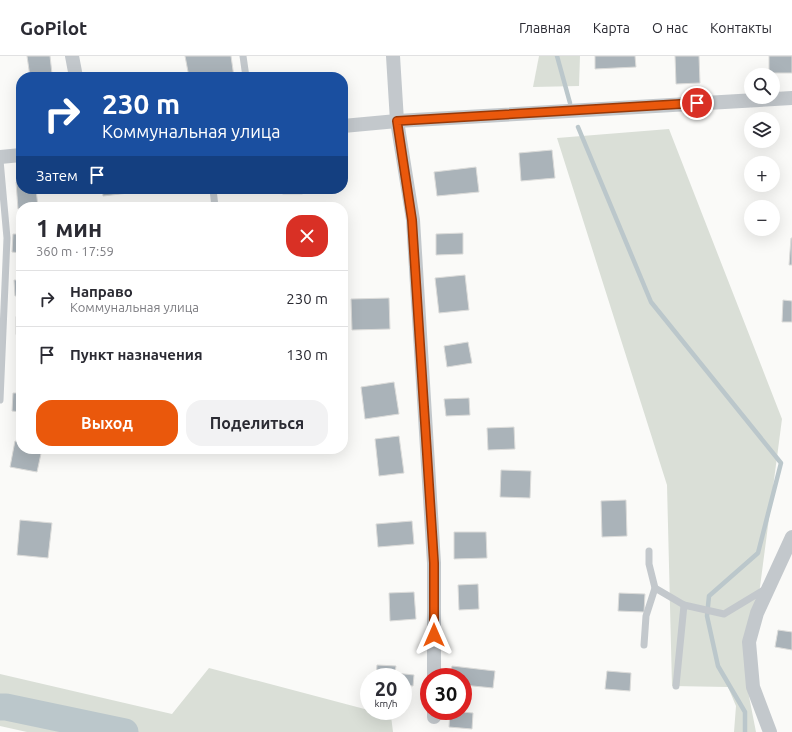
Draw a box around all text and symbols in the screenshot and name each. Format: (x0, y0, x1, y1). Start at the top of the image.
text: GoPilot (20, 17, 87, 39)
text: Главная (519, 20, 571, 36)
text: Карта (593, 20, 630, 36)
text: О нас (652, 20, 688, 36)
text: Контакты (710, 20, 772, 36)
map controls (744, 68, 780, 236)
button: search (744, 68, 780, 104)
pin (680, 86, 714, 120)
icon: right (36, 88, 88, 140)
text: 230 m (102, 88, 180, 119)
icon: arrive (686, 92, 708, 114)
button: layers (744, 112, 780, 148)
text: Коммунальная улица (102, 121, 281, 141)
button: + (744, 156, 780, 192)
icon: arrive (86, 164, 108, 186)
text: Затем (36, 167, 78, 184)
button: − (744, 200, 780, 236)
text: 1 мин (36, 215, 102, 242)
button: close (286, 215, 328, 257)
text: 360 m · 17:59 (36, 244, 114, 258)
text: Направо (70, 283, 133, 300)
icon: right (36, 288, 58, 310)
text: 230 m (286, 290, 328, 307)
text: Коммунальная улица (70, 300, 199, 314)
icon: arrive (36, 344, 58, 366)
text: Пункт назначения (70, 346, 203, 363)
text: 130 m (286, 346, 328, 363)
button: Выход (36, 400, 178, 446)
button: Поделиться (186, 400, 328, 446)
position arrow (413, 614, 455, 656)
speed limit sign: 30 (420, 668, 472, 720)
text: 20 (375, 677, 397, 700)
text: km/h (374, 698, 398, 709)

